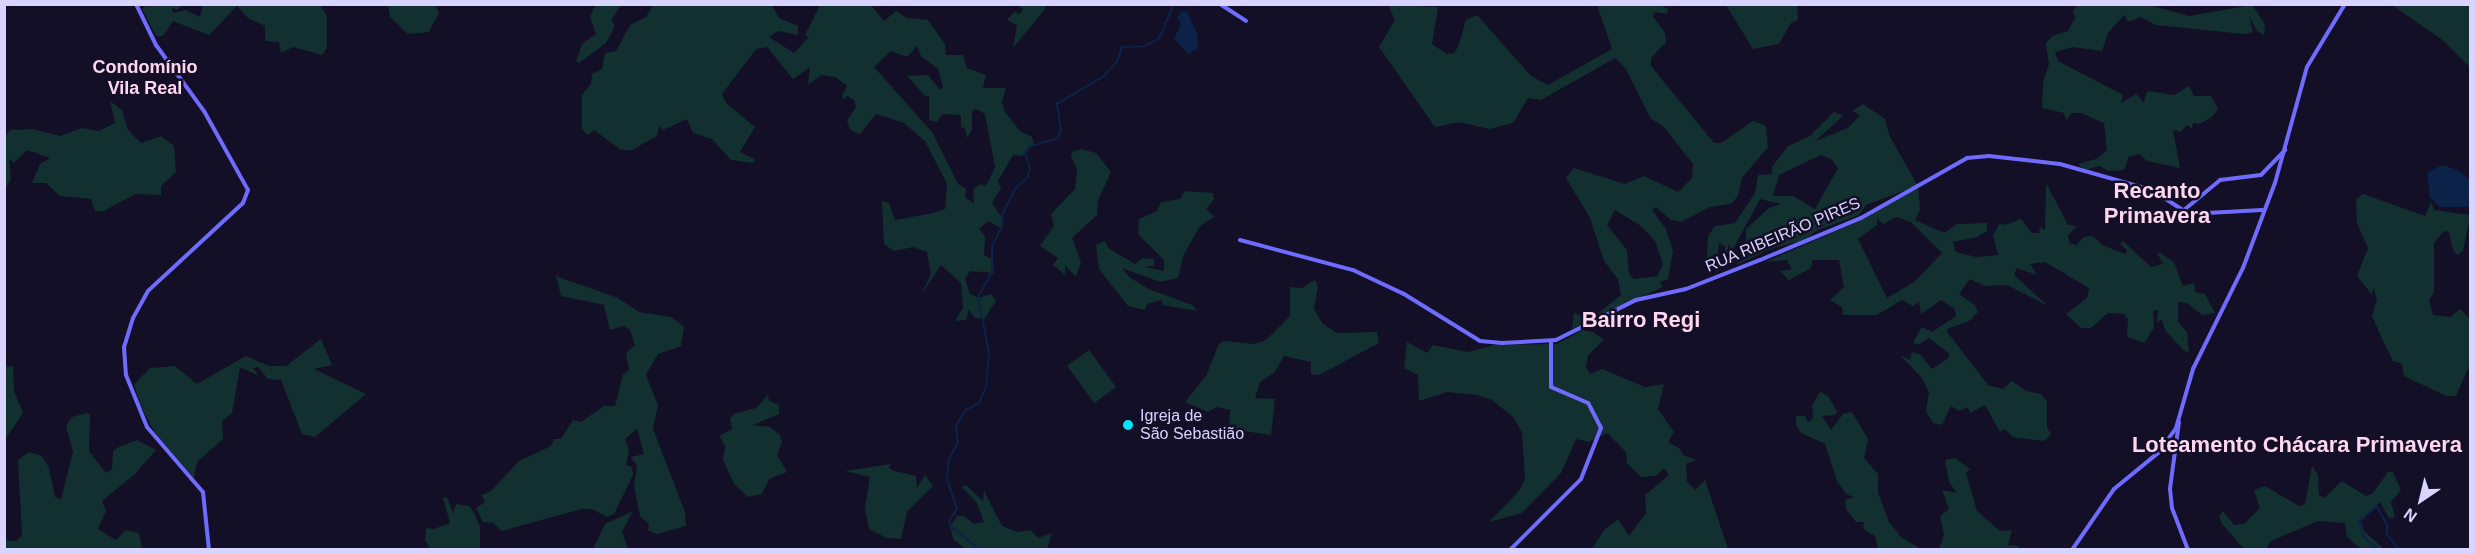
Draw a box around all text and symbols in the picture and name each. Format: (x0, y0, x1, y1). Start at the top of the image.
district label: Condomínio Vila Real (93, 57, 197, 100)
district label: Recanto Primavera (2104, 177, 2210, 228)
street label: RUA RIBEIRÃO PIRES (1702, 194, 1864, 276)
district label: Bairro Regi (1582, 307, 1700, 333)
place label: Igreja de São Sebastião (1140, 406, 1244, 444)
marker: Igreja de São Sebastião (1121, 418, 1135, 432)
district label: Loteamento Chácara Primavera (2132, 432, 2462, 458)
north arrow (2391, 470, 2451, 530)
text: N (2401, 505, 2420, 525)

